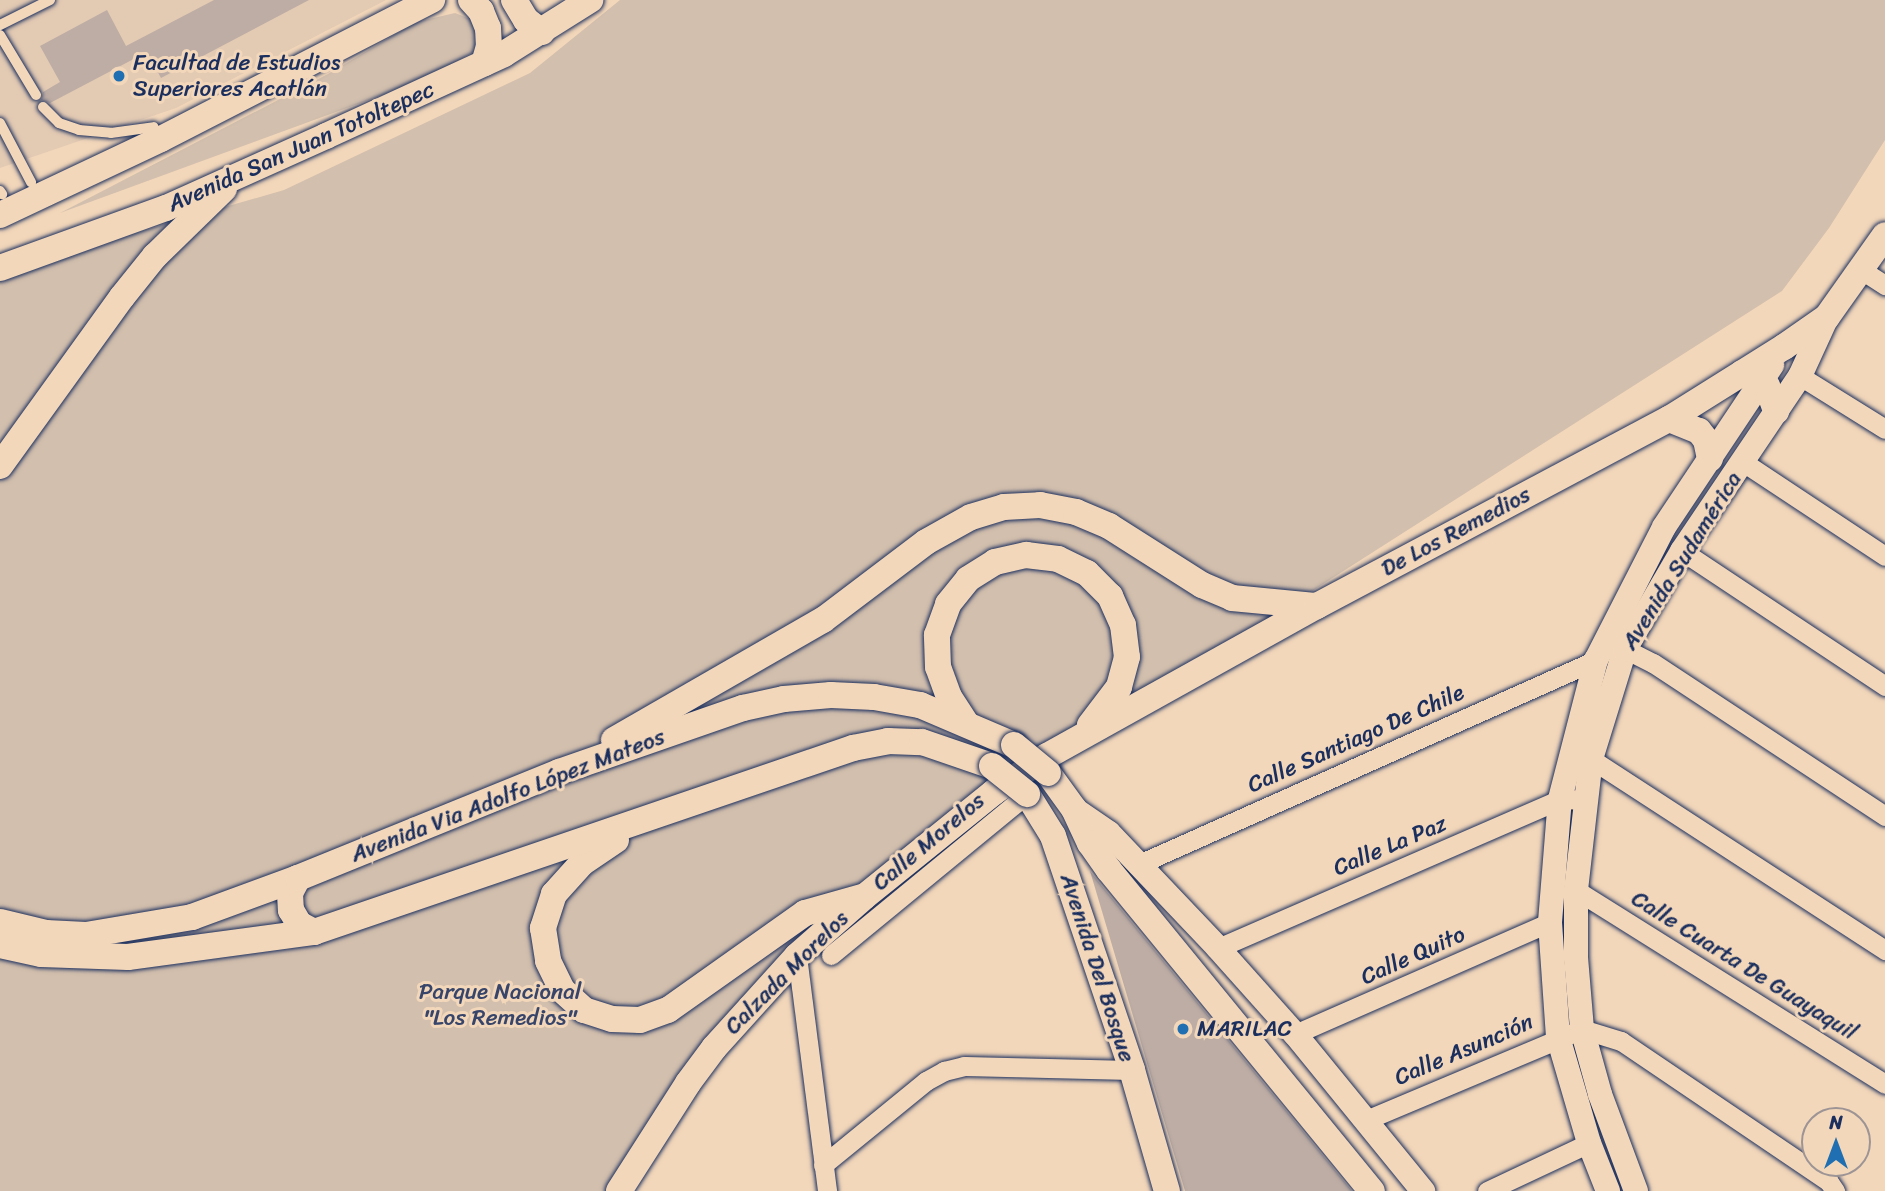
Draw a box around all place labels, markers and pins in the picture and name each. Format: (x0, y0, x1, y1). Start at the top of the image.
place label: Facultad de Estudios Superiores Acatlán (133, 49, 342, 103)
marker: Facultad de Estudios Superiores Acatlán (111, 68, 127, 84)
place label: MARILAC (1197, 1015, 1292, 1043)
marker: MARILAC (1175, 1021, 1191, 1037)

